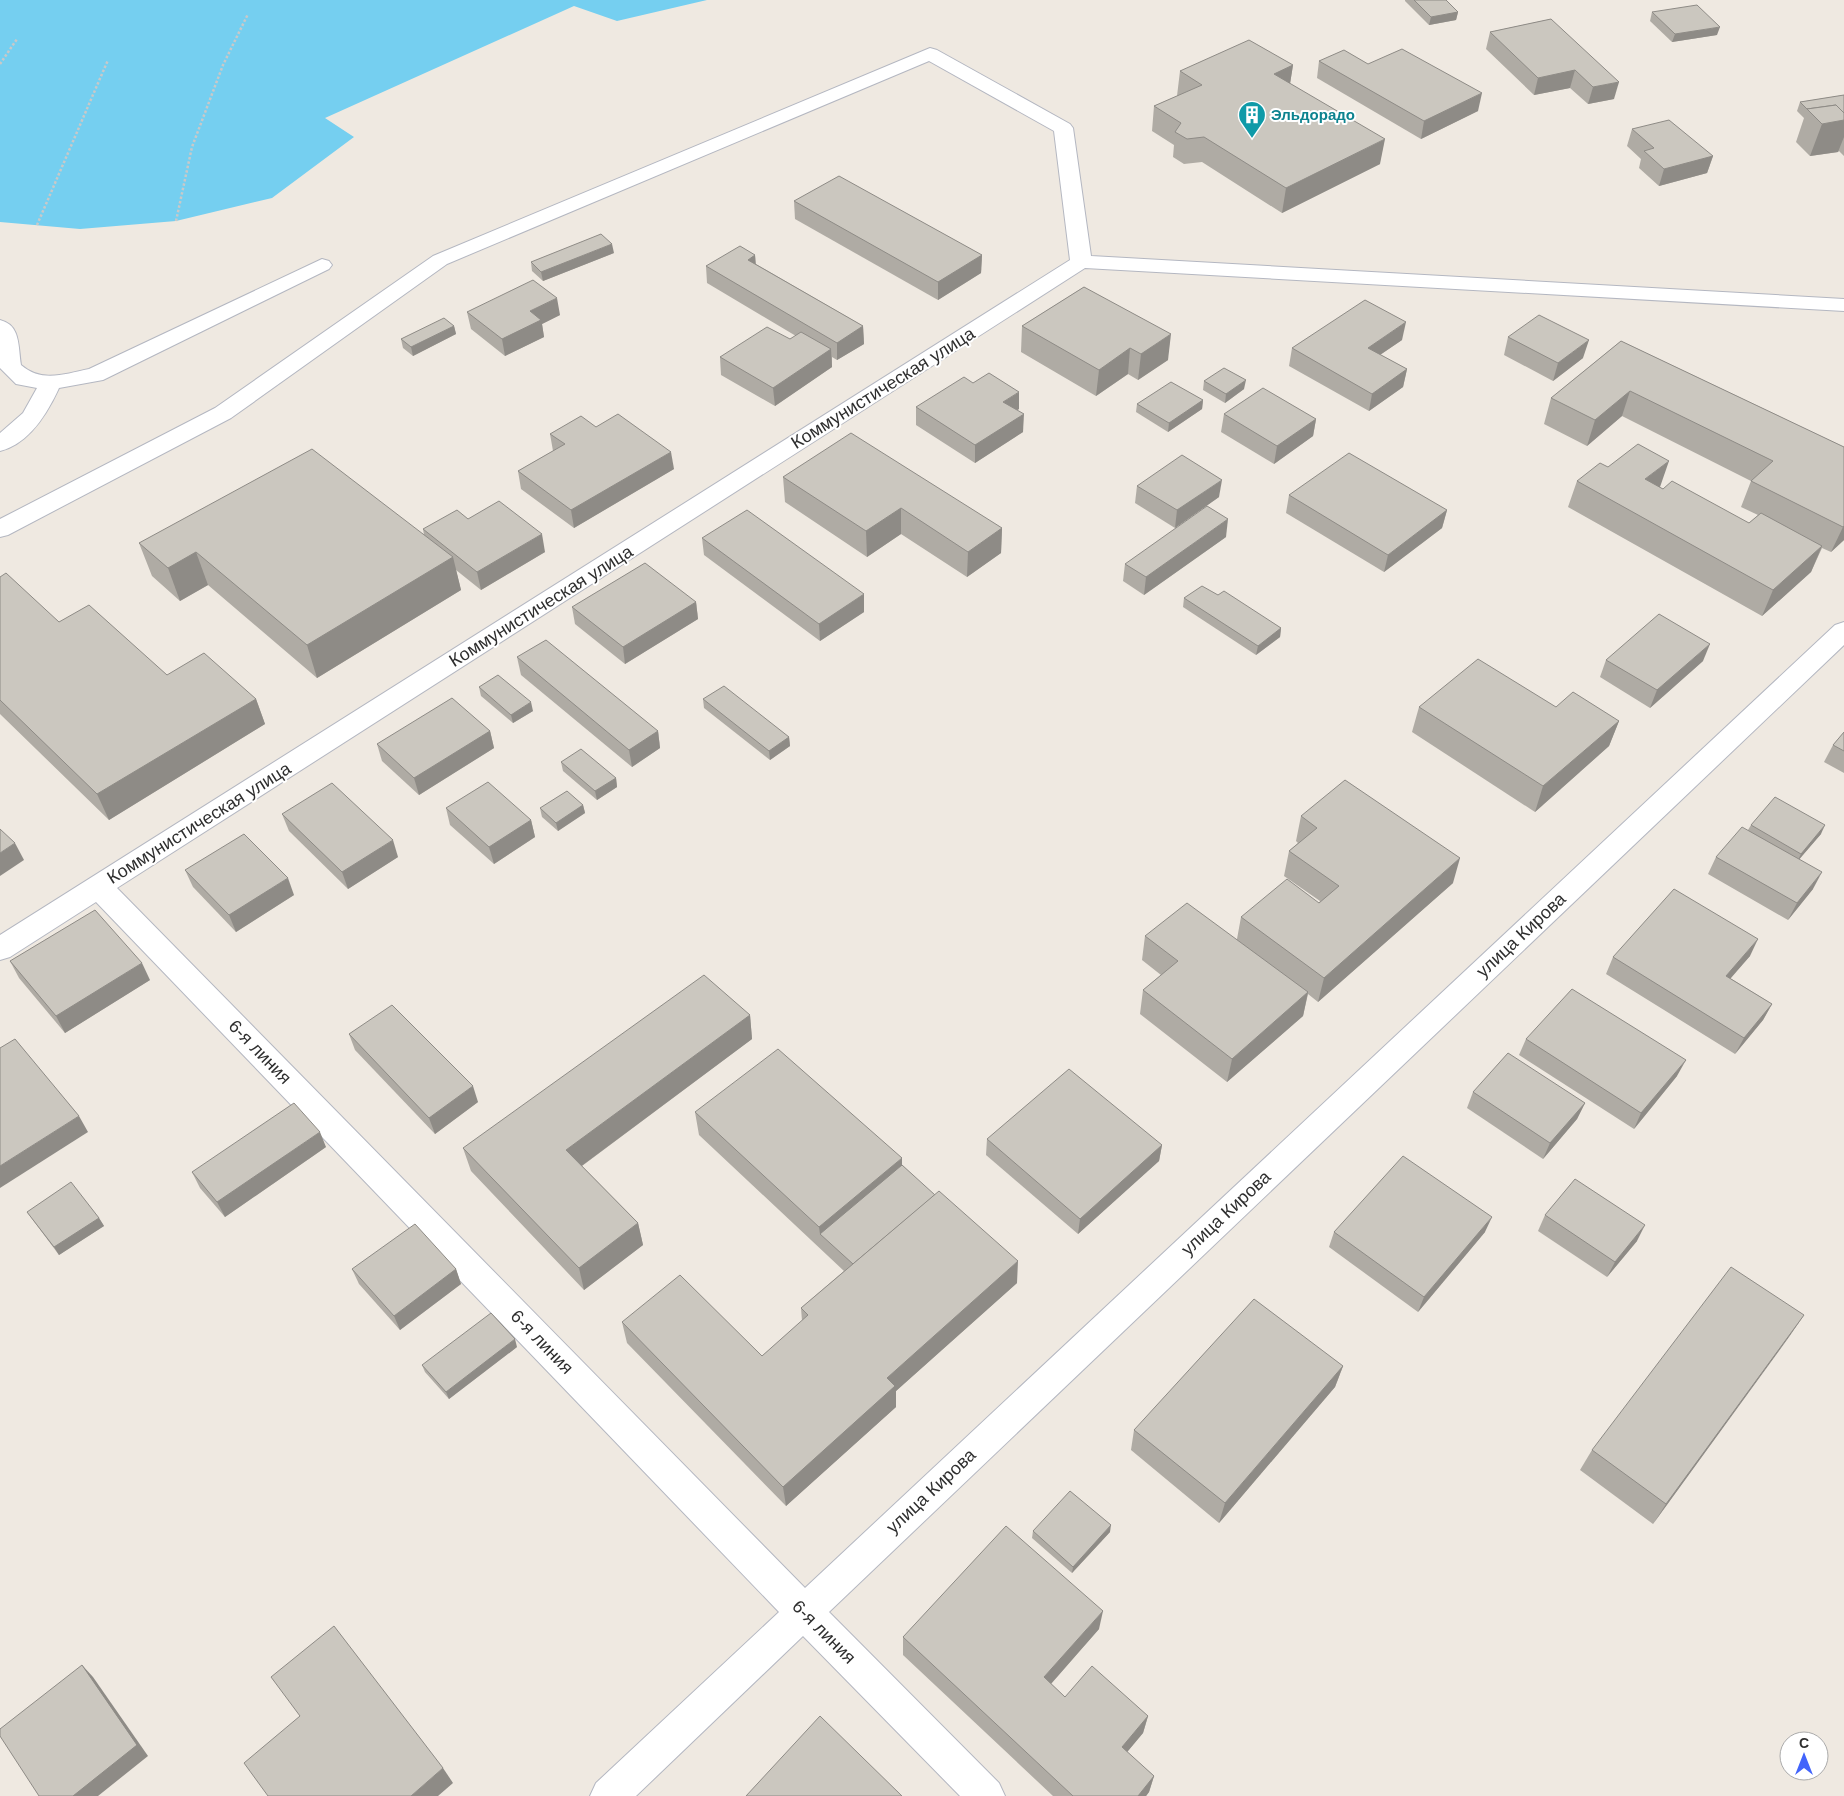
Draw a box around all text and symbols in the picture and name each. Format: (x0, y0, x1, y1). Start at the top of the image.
building icon: Эльдорадо (1237, 100, 1267, 139)
place label: Эльдорадо (1271, 106, 1355, 123)
street label: Коммунистическая улица (788, 323, 979, 453)
street label: Коммунистическая улица (446, 541, 637, 671)
street label: Коммунистическая улица (104, 758, 295, 888)
street label: улица Кирова (1472, 888, 1570, 981)
street label: 6-я линия (225, 1016, 295, 1088)
street label: улица Кирова (1177, 1166, 1275, 1259)
street label: 6-я линия (507, 1306, 577, 1378)
street label: улица Кирова (882, 1444, 980, 1537)
street label: 6-я линия (788, 1596, 860, 1668)
north arrow (1779, 1731, 1829, 1781)
text: С (1799, 1735, 1809, 1751)

